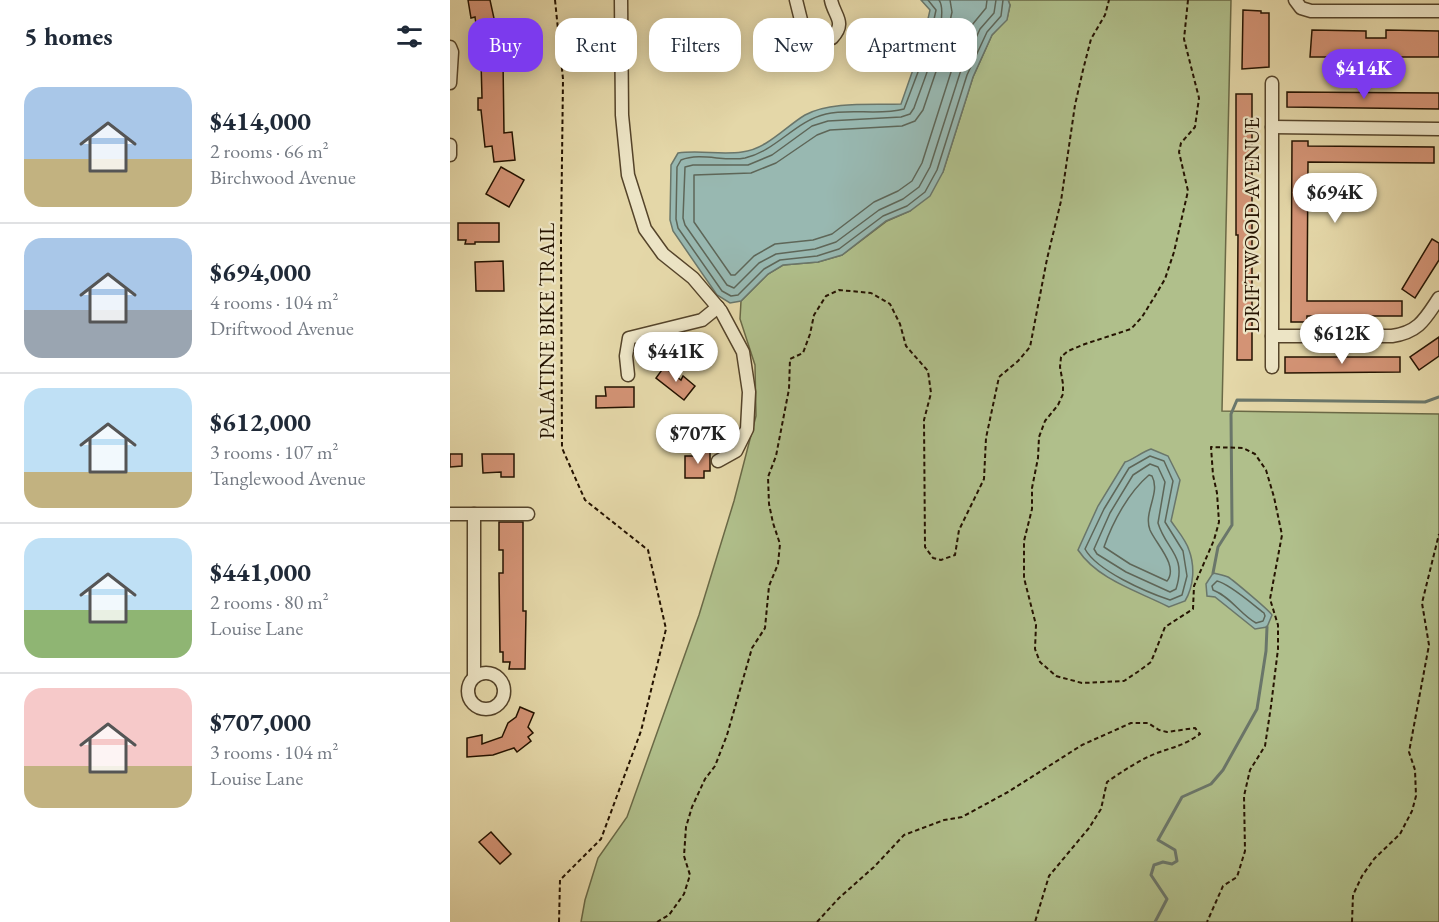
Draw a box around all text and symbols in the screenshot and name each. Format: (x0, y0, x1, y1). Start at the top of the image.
chip: Buy (468, 18, 543, 72)
chip: Rent (555, 18, 637, 72)
chip: Filters (649, 18, 741, 72)
chip: New (753, 18, 834, 72)
chip: Apartment (846, 18, 977, 72)
text: 5 homes (24, 19, 113, 53)
icon: filters (393, 20, 426, 53)
pin: $414K (1322, 49, 1406, 100)
text: $414K (1336, 55, 1392, 81)
text: $414,000 (210, 104, 311, 138)
icon: home (72, 111, 144, 183)
street label: DRIFTWOOD AVENUE (1238, 117, 1265, 333)
text: 2 rooms · 66 m² (210, 138, 329, 164)
text: Birchwood Avenue (210, 164, 356, 190)
pin: $694K (1293, 173, 1377, 224)
text: $694K (1307, 179, 1363, 205)
street label: PALATINE BIKE TRAIL (533, 222, 560, 439)
text: $694,000 (210, 255, 311, 289)
icon: home (72, 262, 144, 334)
text: 4 rooms · 104 m² (210, 289, 338, 315)
pin: $612K (1300, 314, 1384, 365)
text: Driftwood Avenue (210, 315, 354, 341)
text: $612K (1314, 320, 1370, 346)
pin: $441K (634, 332, 718, 383)
text: $441K (648, 338, 704, 364)
text: $612,000 (210, 405, 311, 439)
icon: home (72, 412, 144, 484)
pin: $707K (656, 414, 740, 465)
text: $707K (670, 420, 726, 446)
text: 3 rooms · 107 m² (210, 439, 338, 465)
text: Tanglewood Avenue (210, 465, 366, 491)
text: $441,000 (210, 555, 311, 589)
icon: home (72, 562, 144, 634)
text: 2 rooms · 80 m² (210, 589, 329, 615)
text: Louise Lane (210, 615, 303, 641)
text: $707,000 (210, 705, 311, 739)
icon: home (72, 712, 144, 784)
text: 3 rooms · 104 m² (210, 739, 338, 765)
text: Louise Lane (210, 765, 303, 791)

